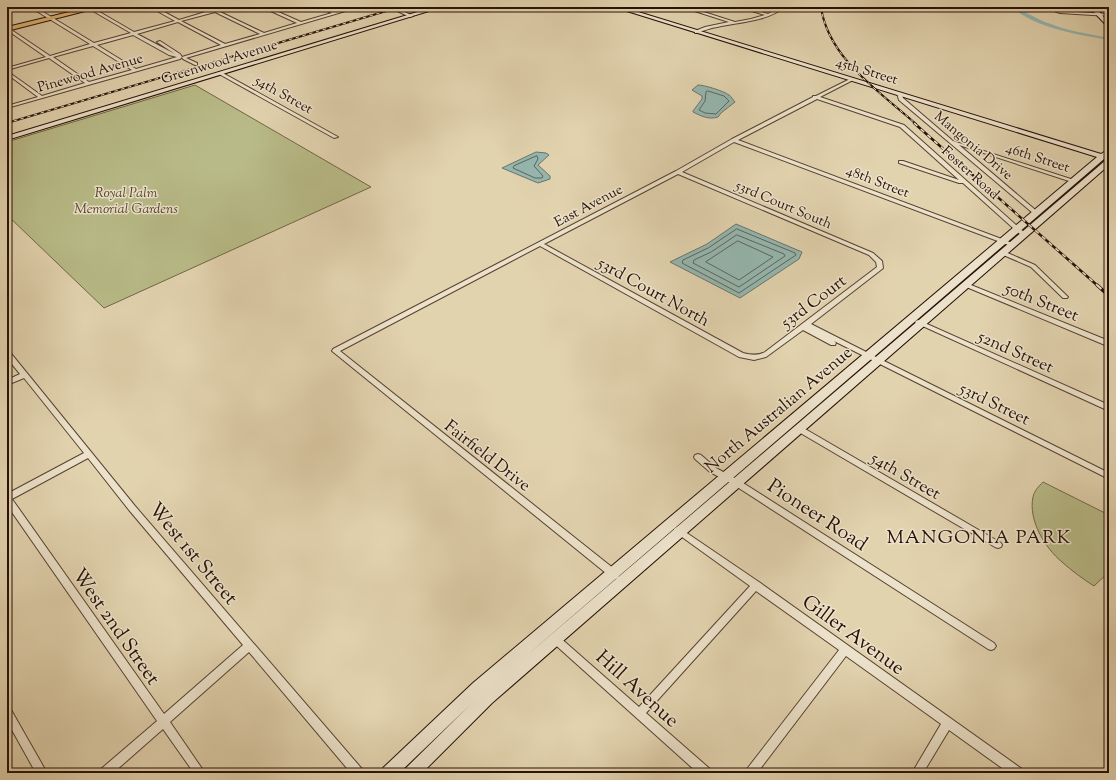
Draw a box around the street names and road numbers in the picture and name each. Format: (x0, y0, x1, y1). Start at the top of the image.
street label: Greenwood Avenue (159, 36, 280, 90)
street label: Pinewood Avenue (35, 49, 146, 99)
street label: 45th Street (833, 53, 900, 91)
street label: 54th Street (249, 71, 316, 120)
street label: Mangonia Drive (929, 108, 1016, 185)
street label: 46th Street (1003, 139, 1072, 179)
street label: Foster Road (936, 142, 1003, 205)
street label: 48th Street (843, 162, 912, 204)
street label: 53rd Court South (731, 176, 835, 235)
street label: East Avenue (551, 180, 627, 233)
street label: 53rd Court North (592, 251, 714, 334)
street label: 53rd Court (776, 270, 852, 336)
street label: 50th Street (1000, 277, 1082, 329)
street label: 52nd Street (972, 325, 1057, 380)
street label: North Australian Avenue (700, 342, 858, 480)
street label: 53rd Street (954, 377, 1034, 432)
street label: Fairfield Drive (438, 415, 535, 498)
street label: 54th Street (865, 446, 945, 507)
street label: Pioneer Road (761, 473, 873, 559)
street label: West 1st Street (140, 497, 244, 612)
street label: West 2nd Street (64, 563, 166, 692)
street label: Giller Avenue (795, 589, 910, 683)
street label: Hill Avenue (588, 644, 685, 735)

